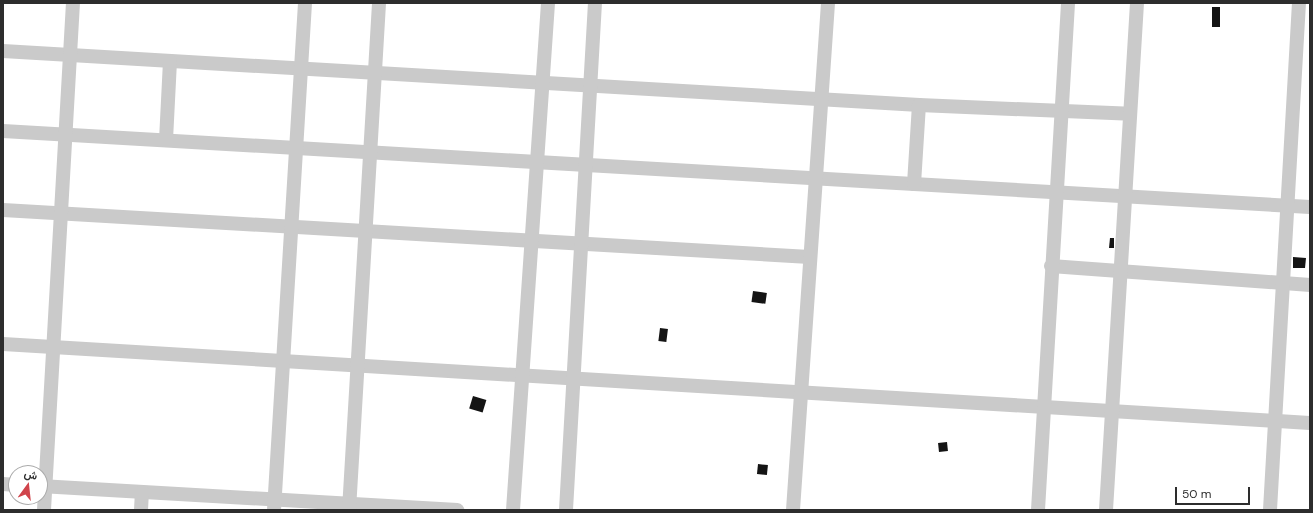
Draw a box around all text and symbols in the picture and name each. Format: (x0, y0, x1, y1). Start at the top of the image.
north arrow (8, 465, 48, 505)
text: ش (23, 466, 39, 483)
scale bar (1177, 479, 1252, 505)
text: 50 m (1182, 486, 1211, 502)

